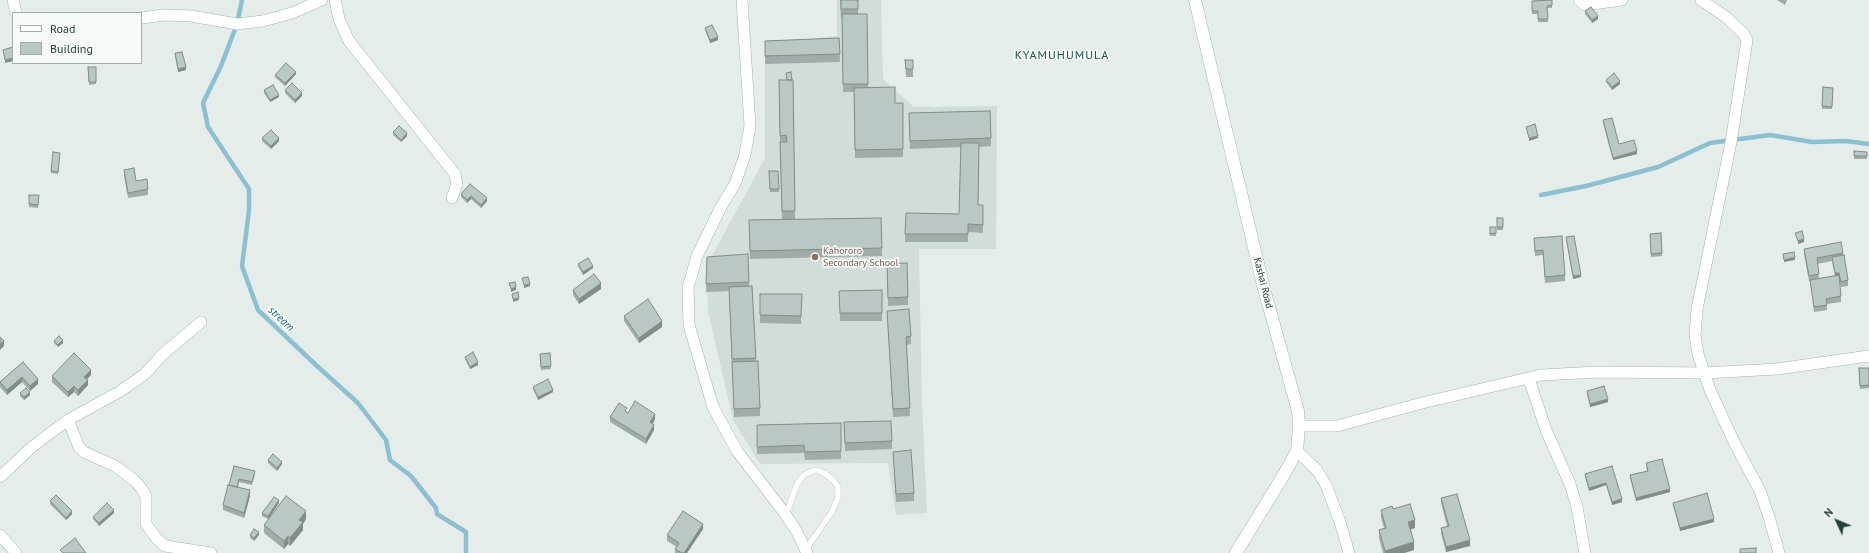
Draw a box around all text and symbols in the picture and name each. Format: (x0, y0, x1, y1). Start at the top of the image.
legend (12, 12, 142, 64)
text: Road (50, 21, 75, 36)
text: Building (50, 41, 93, 56)
district label: KYAMUHUMULA (1015, 49, 1109, 63)
place label: Kahororo Secondary School (823, 245, 898, 268)
marker: Kahororo Secondary School (810, 252, 820, 262)
street label: Kashai Road (1251, 256, 1275, 310)
water label: stream (265, 304, 297, 334)
north arrow (1817, 501, 1857, 541)
text: N (1821, 505, 1836, 520)

